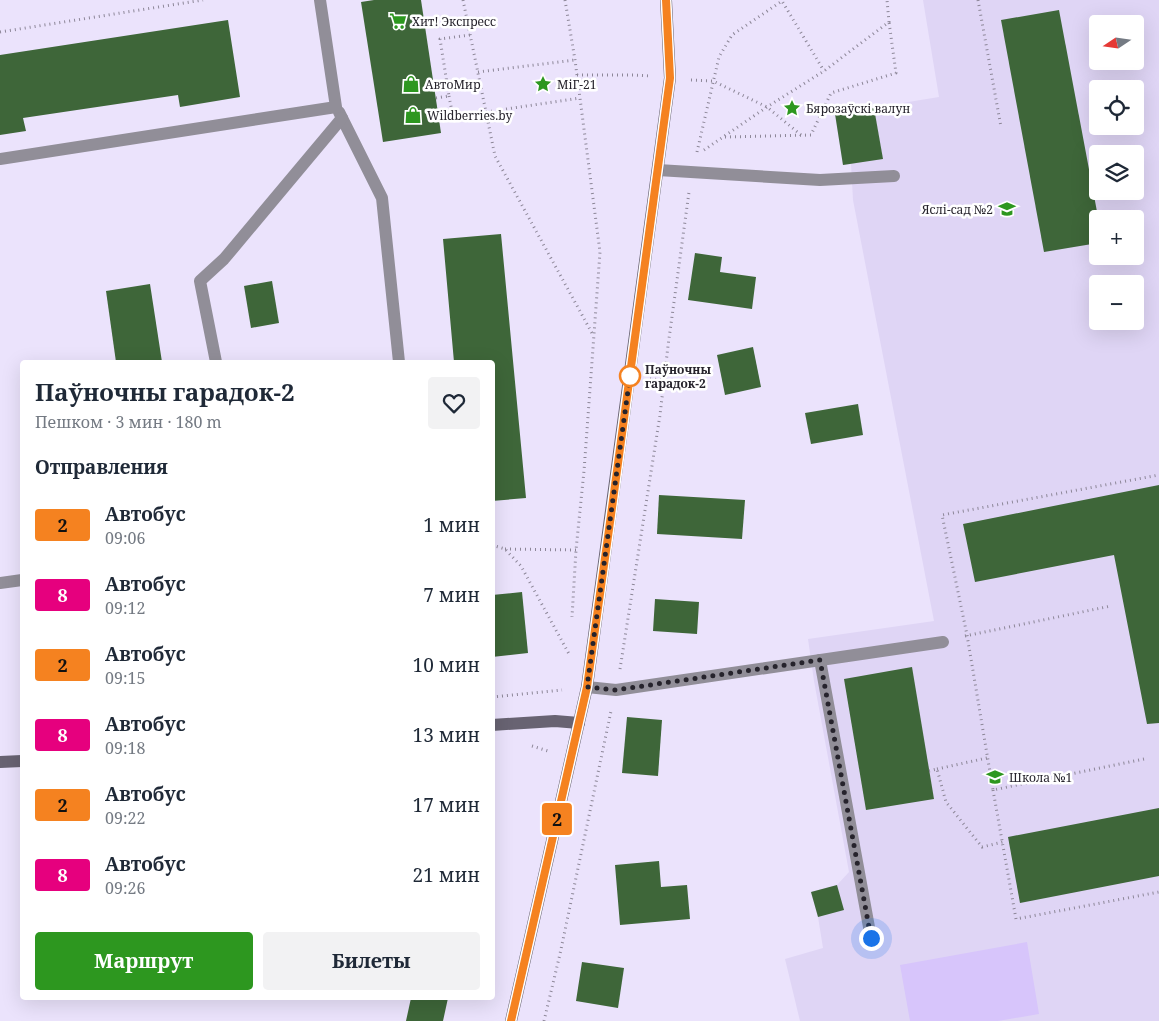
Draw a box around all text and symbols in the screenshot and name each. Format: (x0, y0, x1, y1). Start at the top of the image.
supermarket icon: Хит! Экспресс (388, 11, 408, 31)
place label: Хит! Экспресс (412, 13, 496, 30)
north arrow (1089, 15, 1144, 70)
map controls (1089, 15, 1144, 330)
shop icon: АвтоМир (401, 74, 421, 94)
place icon: МіГ-21 (533, 74, 553, 94)
place label: АвтоМир (425, 76, 481, 93)
place label: МіГ-21 (557, 76, 597, 93)
button: locate (1089, 80, 1144, 135)
place icon: Бярозаўскі валун (782, 98, 802, 118)
place label: Бярозаўскі валун (806, 100, 910, 117)
shop icon: Wildberries.by (403, 105, 423, 125)
place label: Wildberries.by (427, 107, 512, 124)
button: layers (1089, 145, 1144, 200)
school or university icon: Яслі-сад №2 (997, 199, 1017, 219)
place label: Яслі-сад №2 (921, 201, 993, 218)
button: + (1089, 210, 1144, 265)
button: − (1089, 275, 1144, 330)
place label: Паўночны гарадок-2 (645, 361, 711, 392)
marker: Паўночны гарадок-2 (619, 365, 641, 387)
text: Паўночны гарадок-2 (35, 375, 295, 408)
button: heart (428, 377, 480, 429)
text: Пешком · 3 мин · 180 m (35, 411, 222, 433)
text: Отправления (35, 454, 168, 480)
text: Автобус (105, 501, 186, 527)
text: 1 мин (423, 512, 480, 538)
text: 2 (57, 513, 68, 537)
text: 09:06 (105, 527, 145, 549)
text: Автобус (105, 571, 186, 597)
text: 7 мин (423, 582, 480, 608)
text: 8 (57, 583, 68, 607)
text: 09:12 (105, 597, 145, 619)
text: Автобус (105, 641, 186, 667)
text: 10 мин (413, 652, 480, 678)
text: 2 (57, 653, 68, 677)
text: 09:15 (105, 667, 145, 689)
text: Автобус (105, 711, 186, 737)
text: 13 мин (413, 722, 480, 748)
text: 8 (57, 723, 68, 747)
text: 09:18 (105, 737, 145, 759)
school or university icon: Школа №1 (985, 767, 1005, 787)
place label: Школа №1 (1009, 769, 1072, 786)
text: Автобус (105, 781, 186, 807)
text: 17 мин (413, 792, 480, 818)
text: 2 (57, 793, 68, 817)
line badge: 2 (541, 803, 573, 835)
text: 09:22 (105, 807, 145, 829)
text: 2 (552, 807, 562, 831)
text: Автобус (105, 851, 186, 877)
text: 21 мин (413, 862, 480, 888)
text: 8 (57, 863, 68, 887)
text: 09:26 (105, 877, 145, 899)
your location (859, 926, 884, 951)
button: Маршрут (35, 932, 253, 990)
button: Билеты (263, 932, 480, 990)

